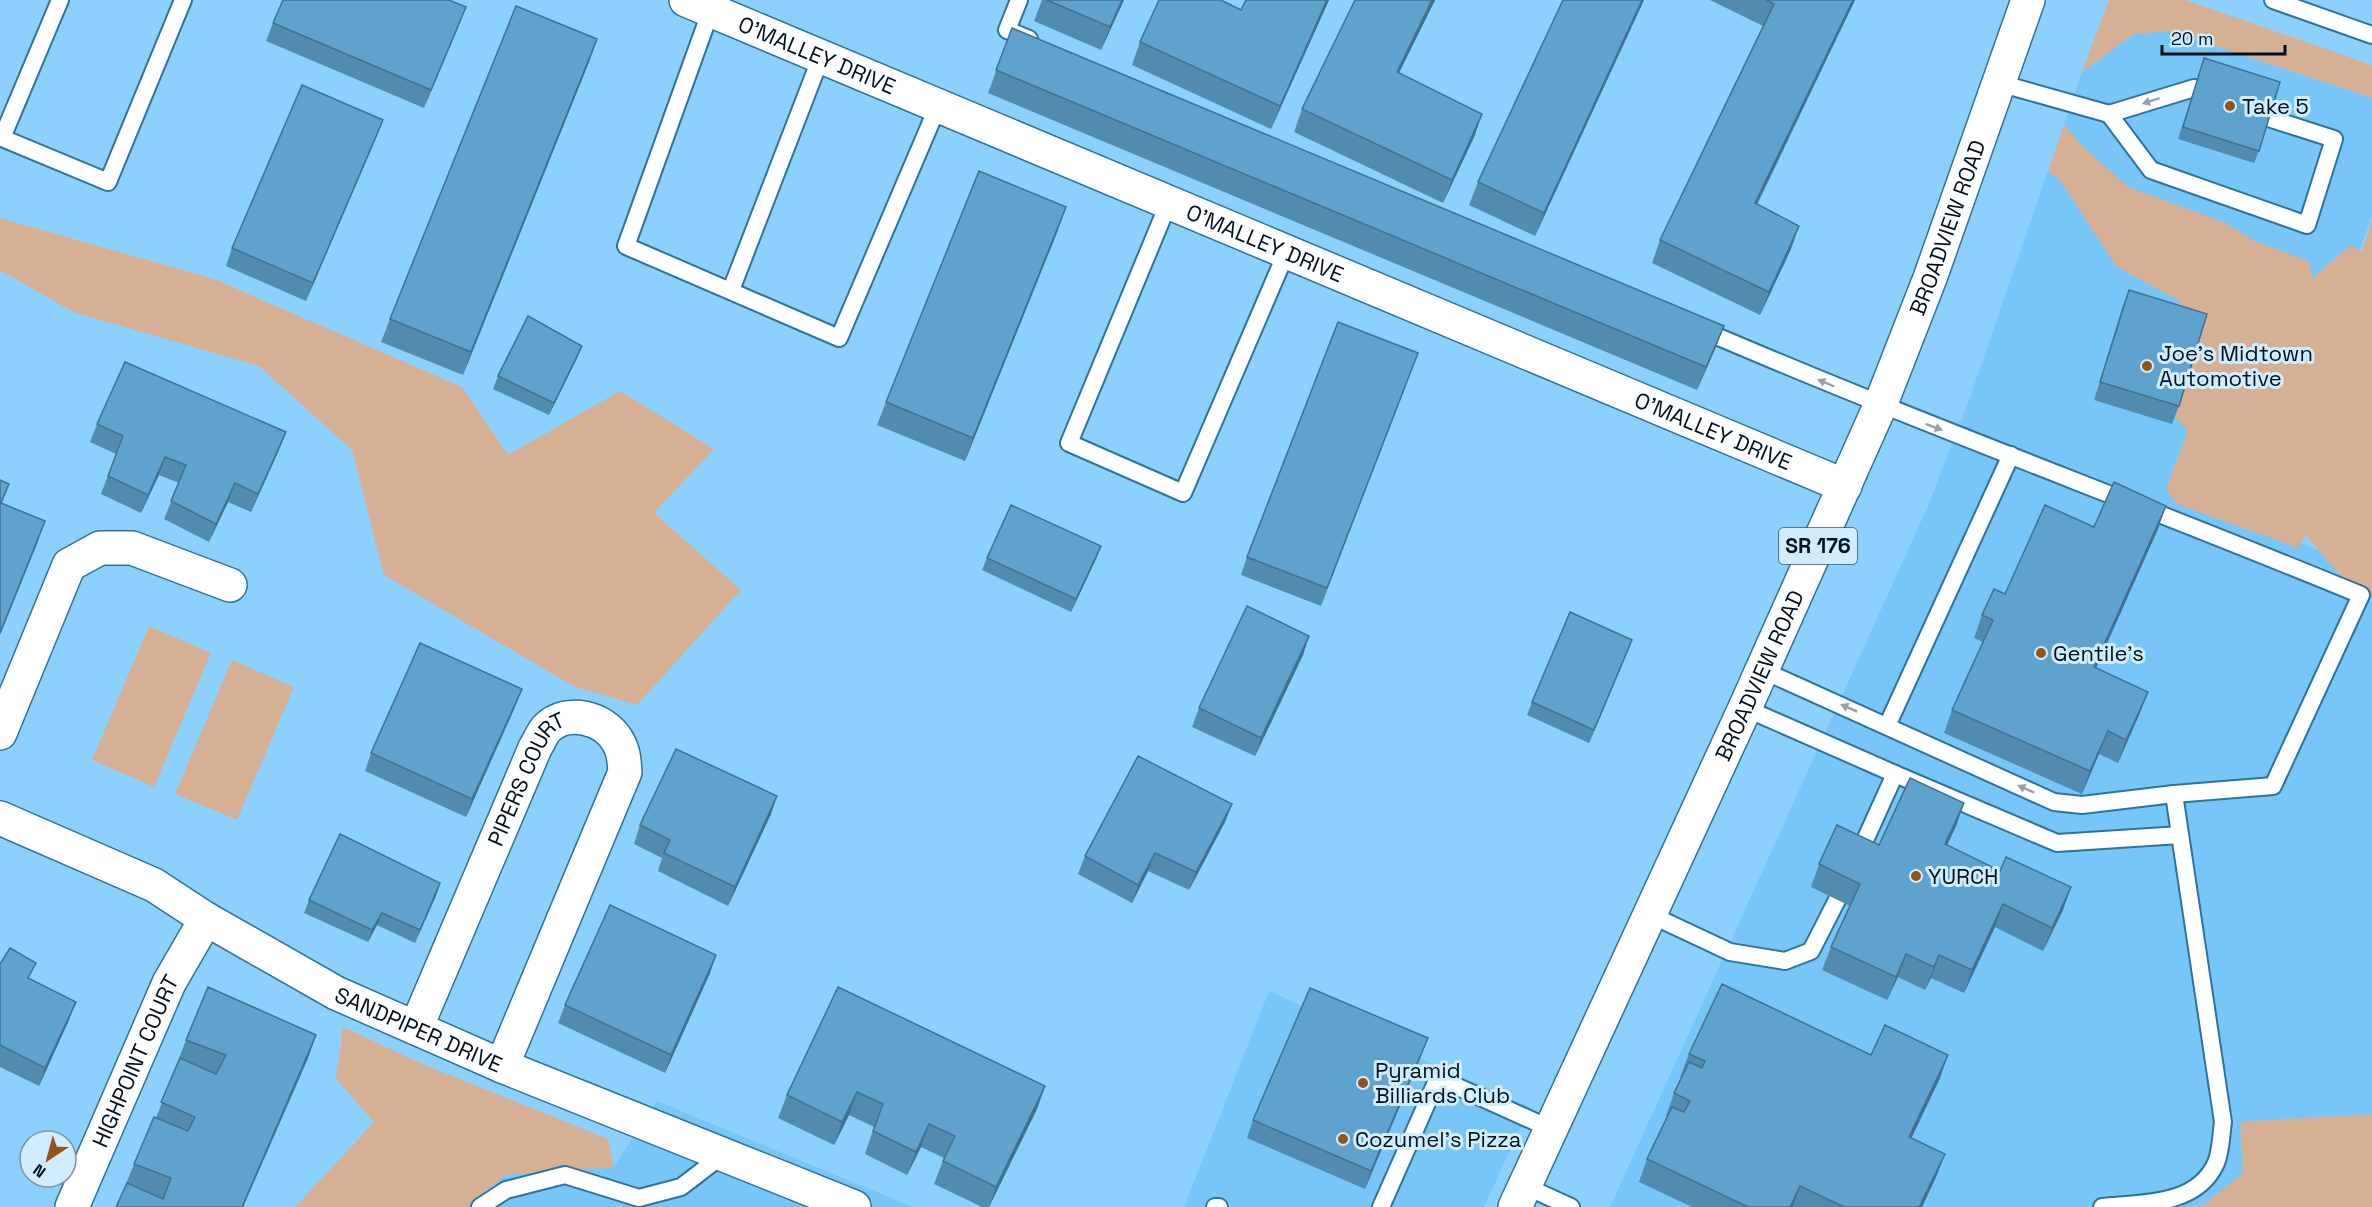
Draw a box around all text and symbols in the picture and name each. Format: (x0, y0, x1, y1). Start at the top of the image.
street label: O'MALLEY DRIVE (734, 10, 900, 100)
scale bar (2162, 18, 2285, 56)
text: 20 m (2171, 27, 2214, 50)
place label: Take 5 (2242, 92, 2309, 120)
one-way arrow (2142, 97, 2160, 106)
marker: Take 5 (2223, 99, 2237, 113)
street label: BROADVIEW ROAD (1903, 136, 1992, 319)
street label: O'MALLEY DRIVE (1182, 197, 1348, 288)
place label: Joe's Midtown Automotive (2159, 339, 2313, 392)
marker: Joe's Midtown Automotive (2140, 359, 2154, 373)
one-way arrow (1816, 378, 1834, 388)
street label: O'MALLEY DRIVE (1630, 385, 1796, 476)
one-way arrow (1925, 422, 1943, 432)
road number: SR 176 (1779, 528, 1857, 564)
street label: BROADVIEW ROAD (1709, 586, 1810, 765)
place label: Gentile's (2053, 639, 2144, 667)
marker: Gentile's (2034, 646, 2048, 660)
one-way arrow (1840, 704, 1857, 713)
street label: PIPERS COURT (481, 705, 569, 850)
one-way arrow (2017, 784, 2035, 794)
place label: YURCH (1928, 862, 1999, 890)
marker: YURCH (1909, 869, 1923, 883)
street label: HIGHPOINT COURT (86, 970, 185, 1151)
street label: SANDPIPER DRIVE (331, 980, 507, 1078)
place label: Pyramid Billiards Club (1375, 1056, 1510, 1109)
marker: Pyramid Billiards Club (1356, 1076, 1370, 1090)
place label: Cozumel's Pizza (1355, 1125, 1522, 1153)
north arrow (18, 1129, 78, 1189)
marker: Cozumel's Pizza (1336, 1132, 1350, 1146)
text: N (29, 1159, 50, 1182)

